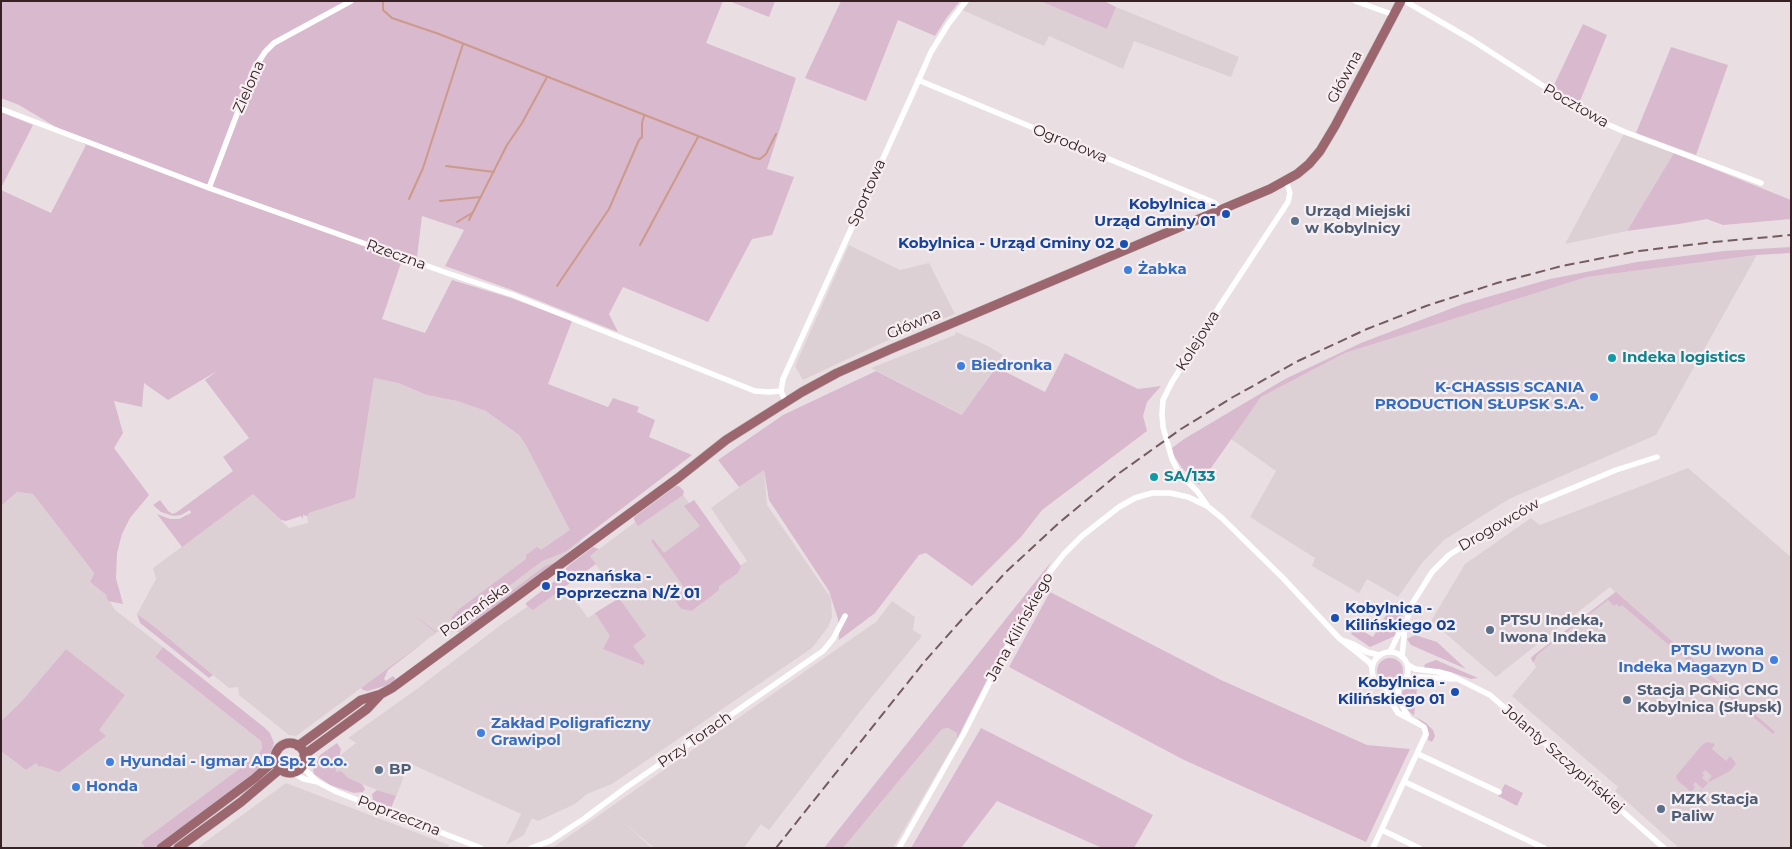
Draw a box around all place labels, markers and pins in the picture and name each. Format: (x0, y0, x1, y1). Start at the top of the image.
place label: Kobylnica - Urząd Gminy 01 (1094, 196, 1216, 231)
place label: Urząd Miejski w Kobylnicy (1305, 203, 1410, 238)
marker: Kobylnica - Urząd Gminy 01 (1220, 208, 1232, 220)
marker: Urząd Miejski w Kobylnicy (1289, 215, 1301, 227)
place label: Kobylnica - Urząd Gminy 02 (898, 235, 1114, 253)
marker: Kobylnica - Urząd Gminy 02 (1118, 238, 1130, 250)
place label: Żabka (1138, 261, 1187, 279)
marker: Żabka (1122, 264, 1134, 276)
place label: Indeka logistics (1622, 349, 1746, 367)
marker: Indeka logistics (1606, 352, 1618, 364)
place label: Biedronka (971, 357, 1052, 375)
marker: Biedronka (955, 360, 967, 372)
place label: K-CHASSIS SCANIA PRODUCTION SŁUPSK S.A. (1375, 379, 1584, 414)
marker: K-CHASSIS SCANIA PRODUCTION SŁUPSK S.A. (1588, 391, 1600, 403)
place label: SA/133 (1164, 468, 1215, 486)
marker: SA/133 (1148, 471, 1160, 483)
place label: Poznańska - Poprzeczna N/Ż 01 (556, 568, 700, 603)
marker: Poznańska - Poprzeczna N/Ż 01 (540, 580, 552, 592)
place label: Kobylnica - Kilińskiego 02 (1345, 600, 1455, 635)
marker: Kobylnica - Kilińskiego 02 (1329, 612, 1341, 624)
place label: PTSU Indeka, Iwona Indeka (1500, 612, 1607, 647)
marker: PTSU Indeka, Iwona Indeka (1484, 624, 1496, 636)
place label: PTSU Iwona Indeka Magazyn D (1618, 642, 1764, 677)
marker: PTSU Iwona Indeka Magazyn D (1768, 654, 1780, 666)
place label: Kobylnica - Kilińskiego 01 (1338, 674, 1445, 709)
place label: Stacja PGNiG CNG Kobylnica (Słupsk) (1637, 682, 1782, 717)
marker: Kobylnica - Kilińskiego 01 (1449, 686, 1461, 698)
marker: Stacja PGNiG CNG Kobylnica (Słupsk) (1621, 694, 1633, 706)
place label: Zakład Poligraficzny Grawipol (491, 715, 651, 750)
marker: Zakład Poligraficzny Grawipol (475, 727, 487, 739)
place label: Hyundai - Igmar AD Sp. z o.o. (120, 753, 347, 771)
marker: Hyundai - Igmar AD Sp. z o.o. (104, 756, 116, 768)
place label: BP (389, 761, 411, 779)
marker: BP (373, 764, 385, 776)
place label: Honda (86, 778, 138, 796)
marker: Honda (70, 781, 82, 793)
place label: MZK Stacja Paliw (1671, 791, 1759, 826)
marker: MZK Stacja Paliw (1655, 803, 1667, 815)

